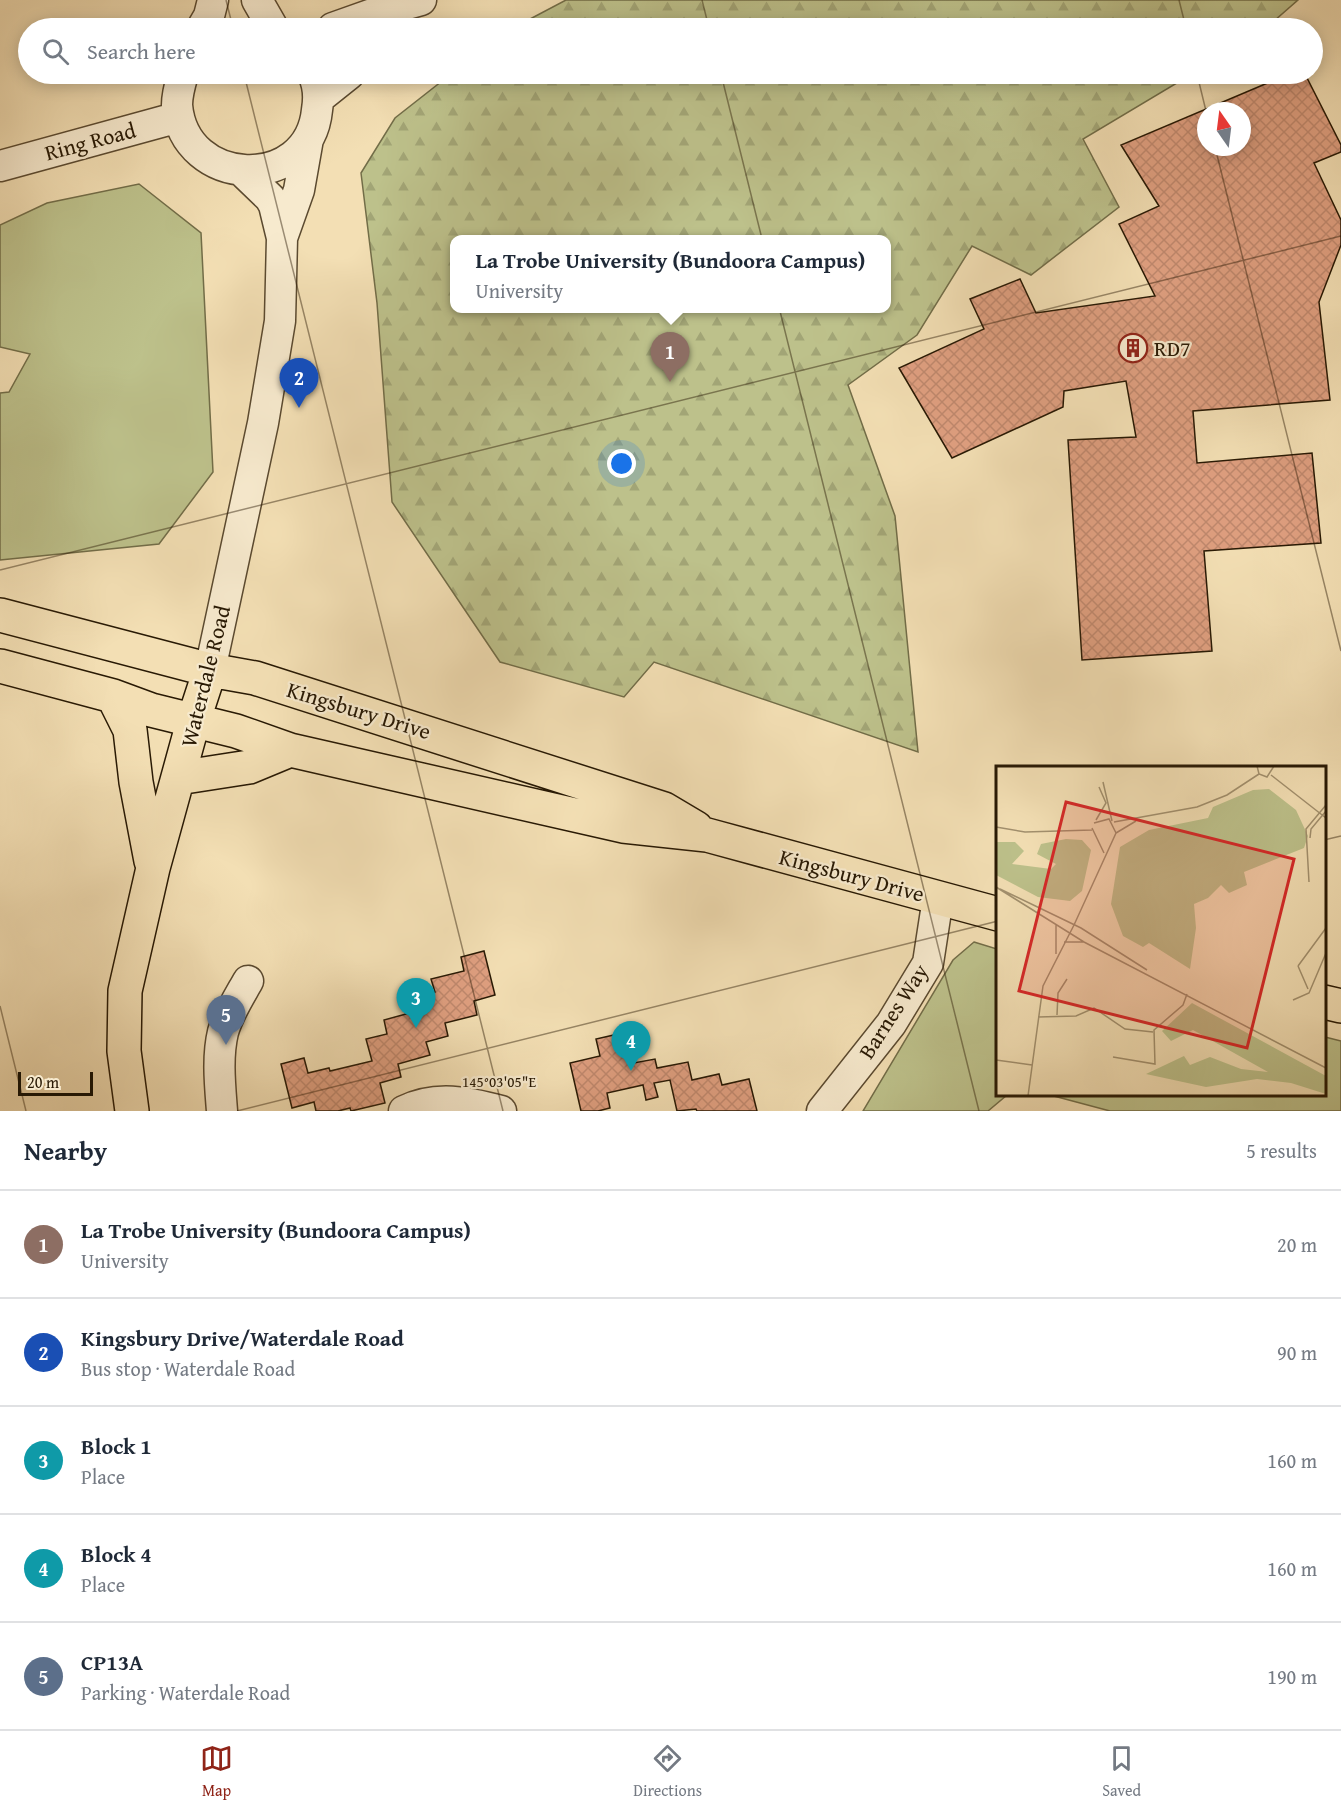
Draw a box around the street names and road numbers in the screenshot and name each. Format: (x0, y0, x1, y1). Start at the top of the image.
street label: Ring Road (41, 113, 139, 168)
street label: Waterdale Road (172, 602, 238, 750)
street label: Kingsbury Drive (283, 673, 435, 747)
street label: Kingsbury Drive (776, 840, 928, 910)
street label: Barnes Way (850, 957, 936, 1065)

